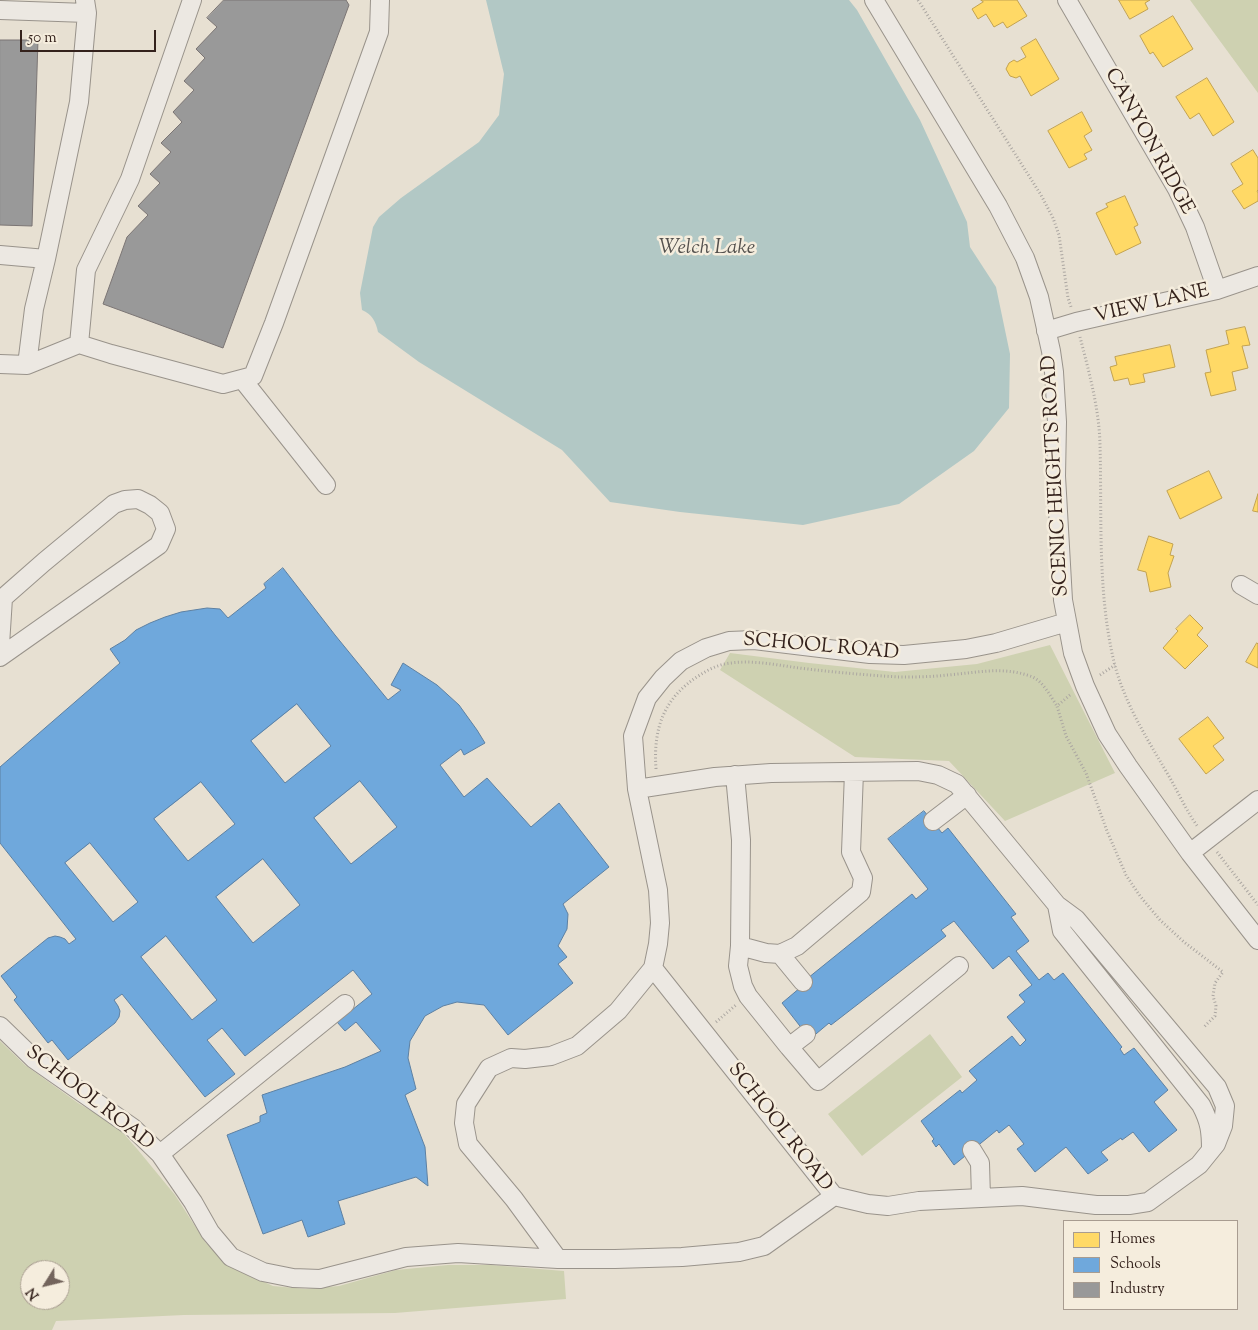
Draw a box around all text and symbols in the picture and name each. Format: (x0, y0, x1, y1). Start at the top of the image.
scale bar (22, 20, 159, 52)
text: 50 m (28, 28, 57, 49)
street label: CANYON RIDGE (1098, 65, 1198, 219)
water label: Welch Lake (659, 236, 755, 262)
street label: VIEW LANE (1092, 280, 1212, 330)
street label: SCENIC HEIGHTS ROAD (1039, 355, 1075, 597)
street label: SCHOOL ROAD (742, 629, 900, 667)
street label: SCHOOL ROAD (20, 1041, 158, 1157)
street label: SCHOOL ROAD (721, 1059, 837, 1197)
legend (1063, 1220, 1238, 1310)
text: Homes (1110, 1229, 1155, 1250)
text: Schools (1110, 1254, 1161, 1275)
north arrow (20, 1260, 70, 1310)
text: Industry (1110, 1279, 1165, 1300)
text: N (22, 1283, 45, 1304)

